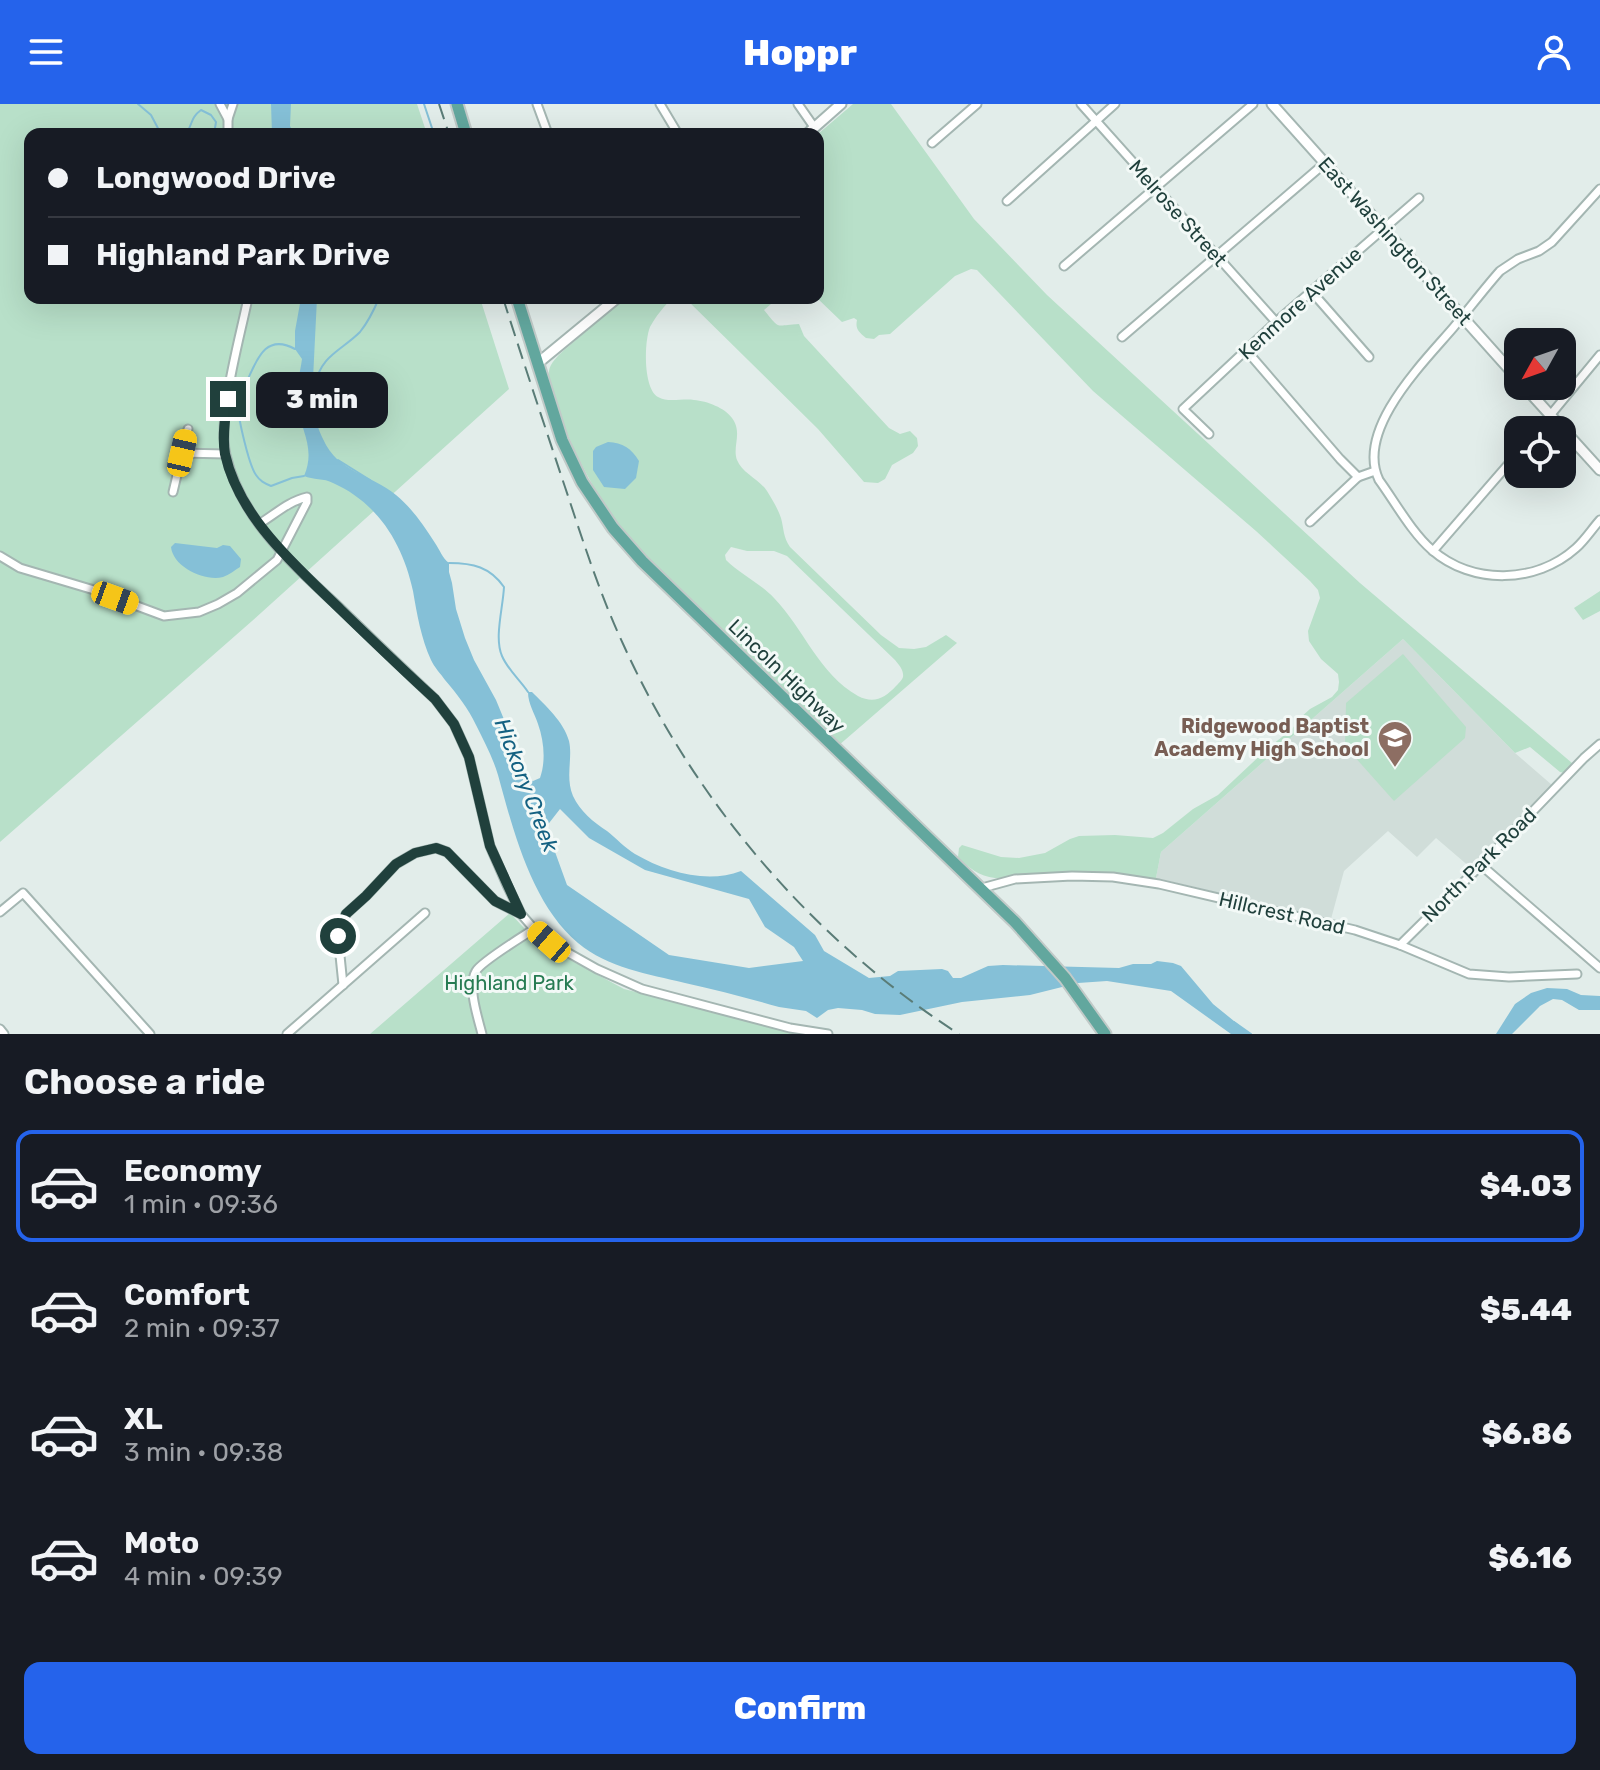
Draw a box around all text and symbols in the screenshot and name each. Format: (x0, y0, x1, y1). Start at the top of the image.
icon: menu (24, 30, 68, 74)
icon: person (1532, 30, 1576, 74)
text: Hoppr (743, 31, 857, 74)
street label: East Washington Street (1313, 152, 1477, 330)
street label: Melrose Street (1124, 155, 1232, 271)
text: Longwood Drive (96, 160, 336, 196)
text: Highland Park Drive (96, 237, 390, 273)
street label: Kenmore Avenue (1234, 242, 1366, 364)
north arrow (1504, 328, 1576, 400)
map controls (1504, 328, 1576, 488)
callout: 3 min (256, 371, 388, 427)
route end (210, 381, 246, 417)
text: 3 min (286, 384, 358, 415)
button: locate (1504, 416, 1576, 488)
car (165, 427, 199, 479)
car (88, 579, 142, 617)
street label: Lincoln Highway (724, 614, 850, 738)
place label: Ridgewood Baptist Academy High School (1154, 714, 1369, 761)
water label: Hickory Creek (489, 715, 565, 856)
school or university icon: Ridgewood Baptist Academy High School (1376, 719, 1414, 769)
street label: North Park Road (1417, 803, 1541, 927)
street label: Hillcrest Road (1217, 887, 1347, 939)
car (523, 917, 575, 967)
route start (320, 918, 356, 954)
park label: Highland Park (444, 971, 575, 995)
text: Choose a ride (24, 1060, 265, 1103)
icon: car (28, 1150, 100, 1222)
text: Economy (124, 1153, 262, 1189)
text: $4.03 (1480, 1168, 1572, 1204)
text: 1 min · 09:36 (124, 1189, 278, 1220)
icon: car (28, 1274, 100, 1346)
text: Comfort (124, 1277, 250, 1313)
text: $5.44 (1480, 1292, 1572, 1328)
text: 2 min · 09:37 (124, 1313, 280, 1344)
icon: car (28, 1398, 100, 1470)
text: XL (124, 1401, 163, 1437)
text: $6.86 (1481, 1416, 1572, 1452)
text: 3 min · 09:38 (124, 1437, 283, 1468)
icon: car (28, 1522, 100, 1594)
text: Moto (124, 1525, 199, 1561)
text: $6.16 (1488, 1540, 1572, 1576)
text: 4 min · 09:39 (124, 1561, 283, 1592)
button: Confirm (24, 1662, 1576, 1754)

